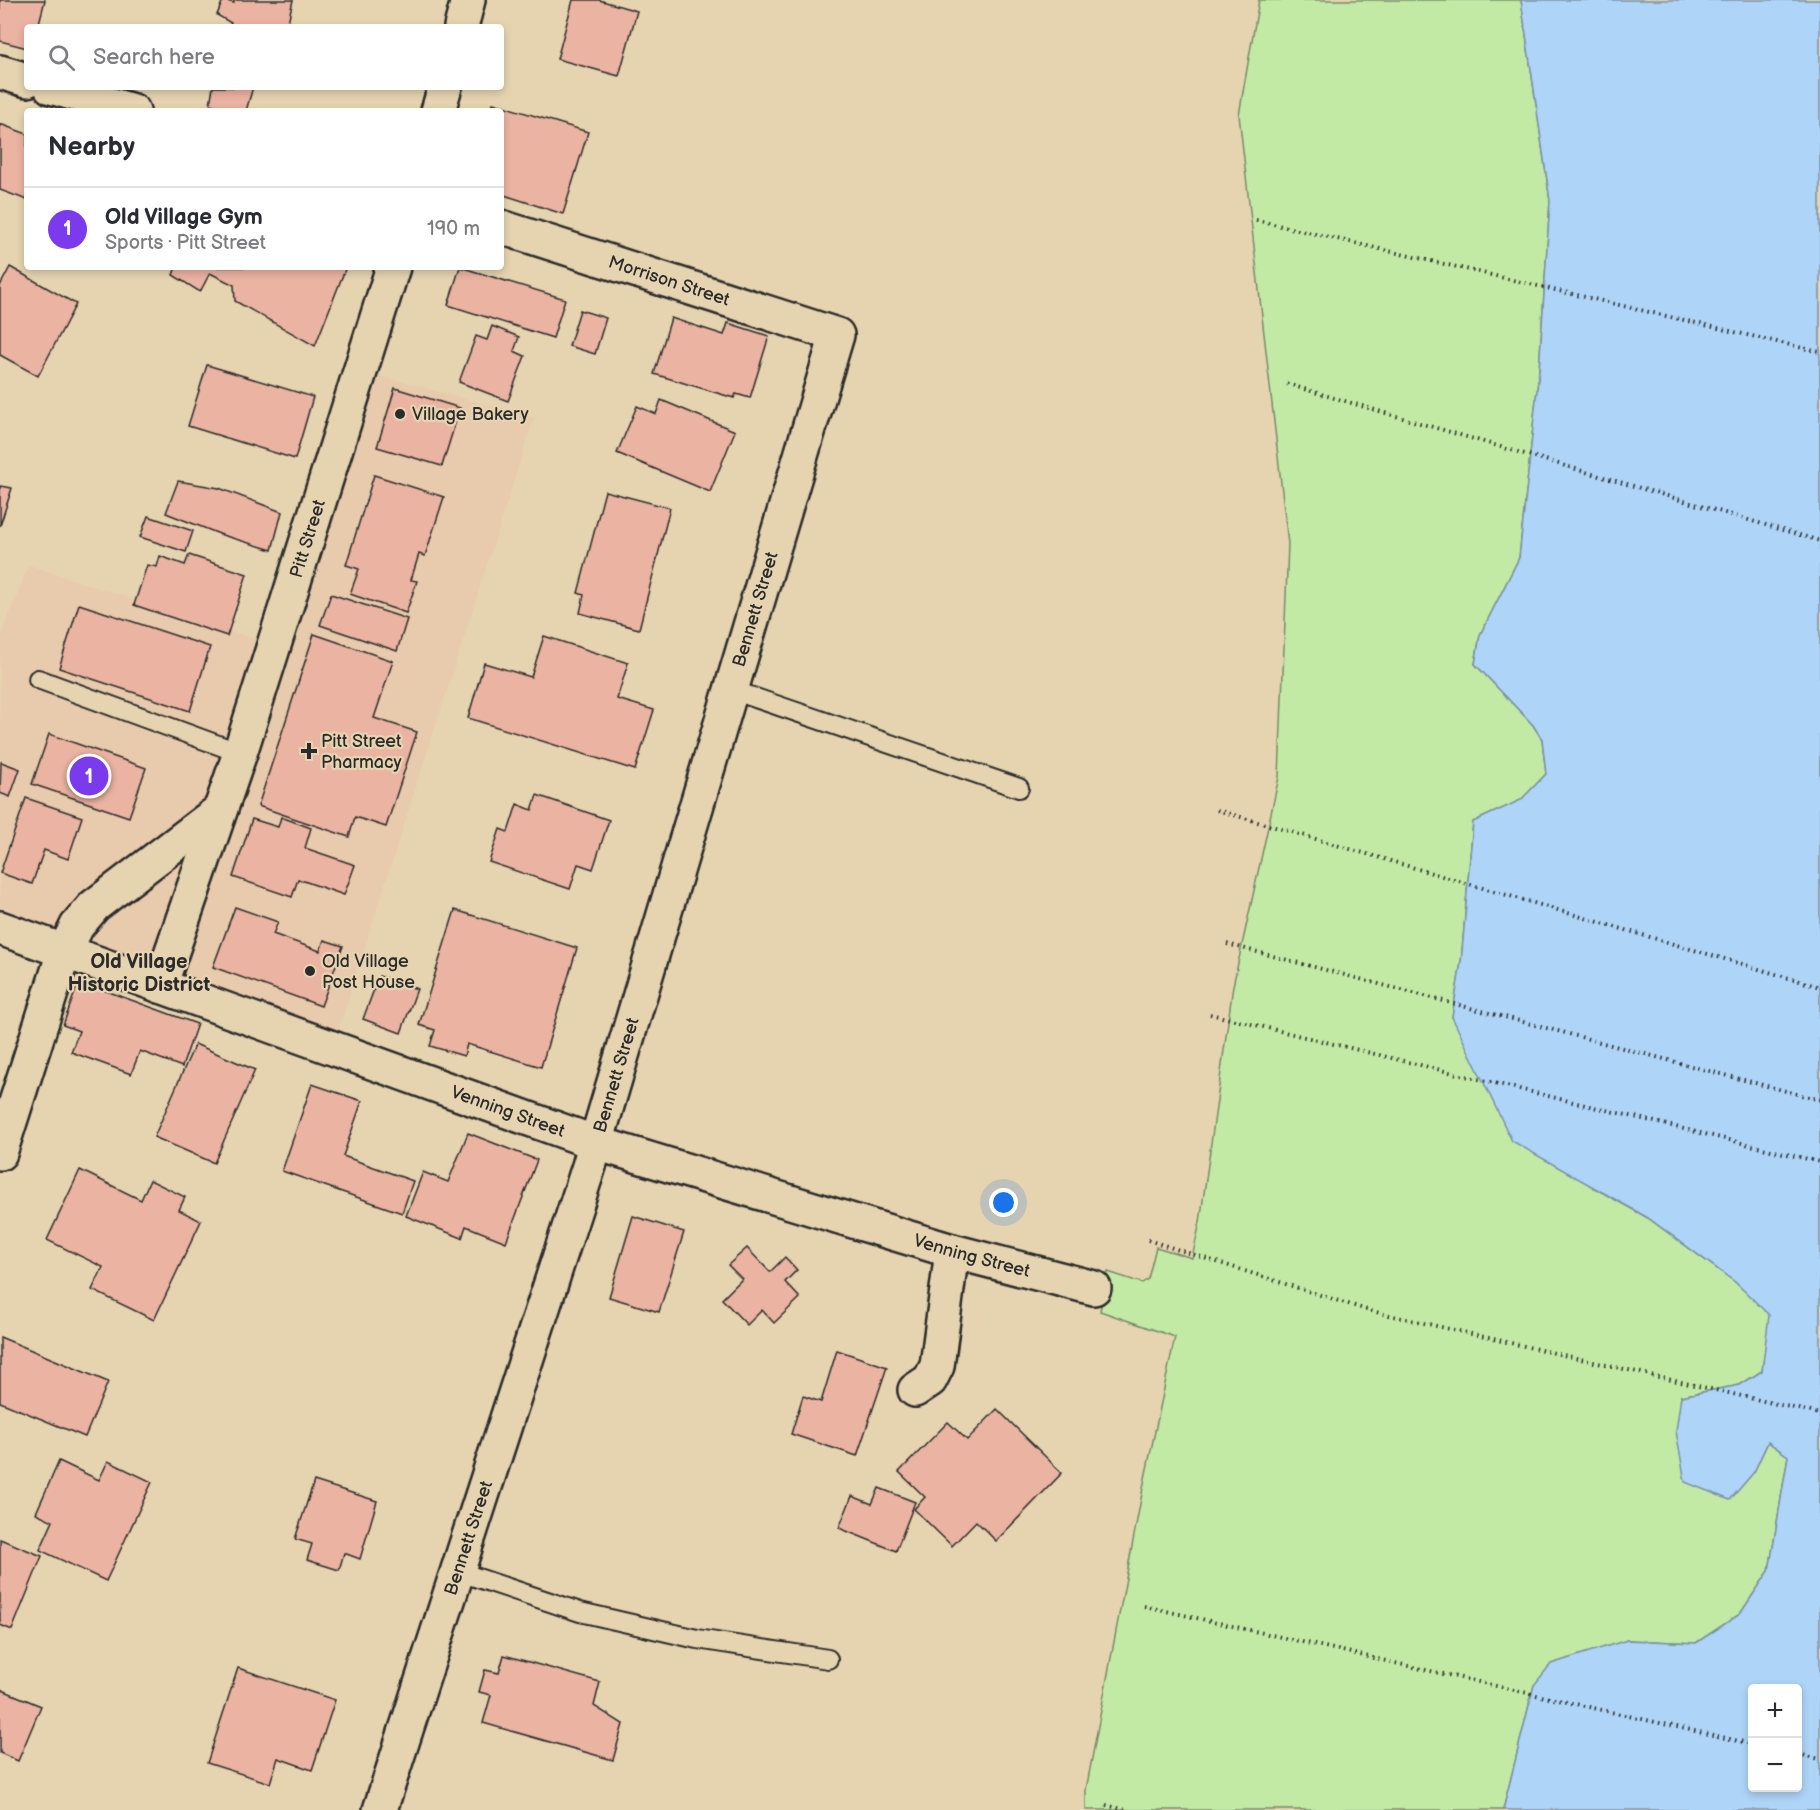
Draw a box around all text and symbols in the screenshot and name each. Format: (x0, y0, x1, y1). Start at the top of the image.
search box (24, 24, 504, 90)
icon: search (45, 41, 78, 74)
text: Search here (93, 44, 215, 71)
text: Nearby (48, 132, 135, 163)
text: Old Village Gym (105, 204, 263, 231)
text: 1 (63, 217, 72, 241)
text: 190 m (427, 217, 480, 241)
text: Sports · Pitt Street (105, 231, 266, 255)
street label: Morrison Street (606, 252, 733, 311)
place label: Village Bakery (412, 404, 529, 425)
marker: Village Bakery (393, 407, 407, 421)
street label: Pitt Street (285, 497, 330, 580)
street label: Bennett Street (728, 549, 782, 669)
place label: Pitt Street Pharmacy (321, 731, 402, 773)
marker: Pitt Street Pharmacy (302, 744, 316, 758)
pin: 1 (70, 754, 109, 798)
district label: Old Village Historic District (68, 950, 211, 997)
place label: Old Village Post House (322, 951, 415, 993)
marker: Old Village Post House (303, 964, 317, 978)
street label: Bennett Street (589, 1015, 643, 1135)
street label: Venning Street (448, 1081, 568, 1142)
your location (989, 1188, 1018, 1217)
street label: Venning Street (911, 1230, 1033, 1281)
street label: Bennett Street (440, 1478, 497, 1598)
map controls (1748, 1684, 1802, 1792)
button: + (1748, 1684, 1802, 1738)
button: − (1748, 1738, 1802, 1792)

